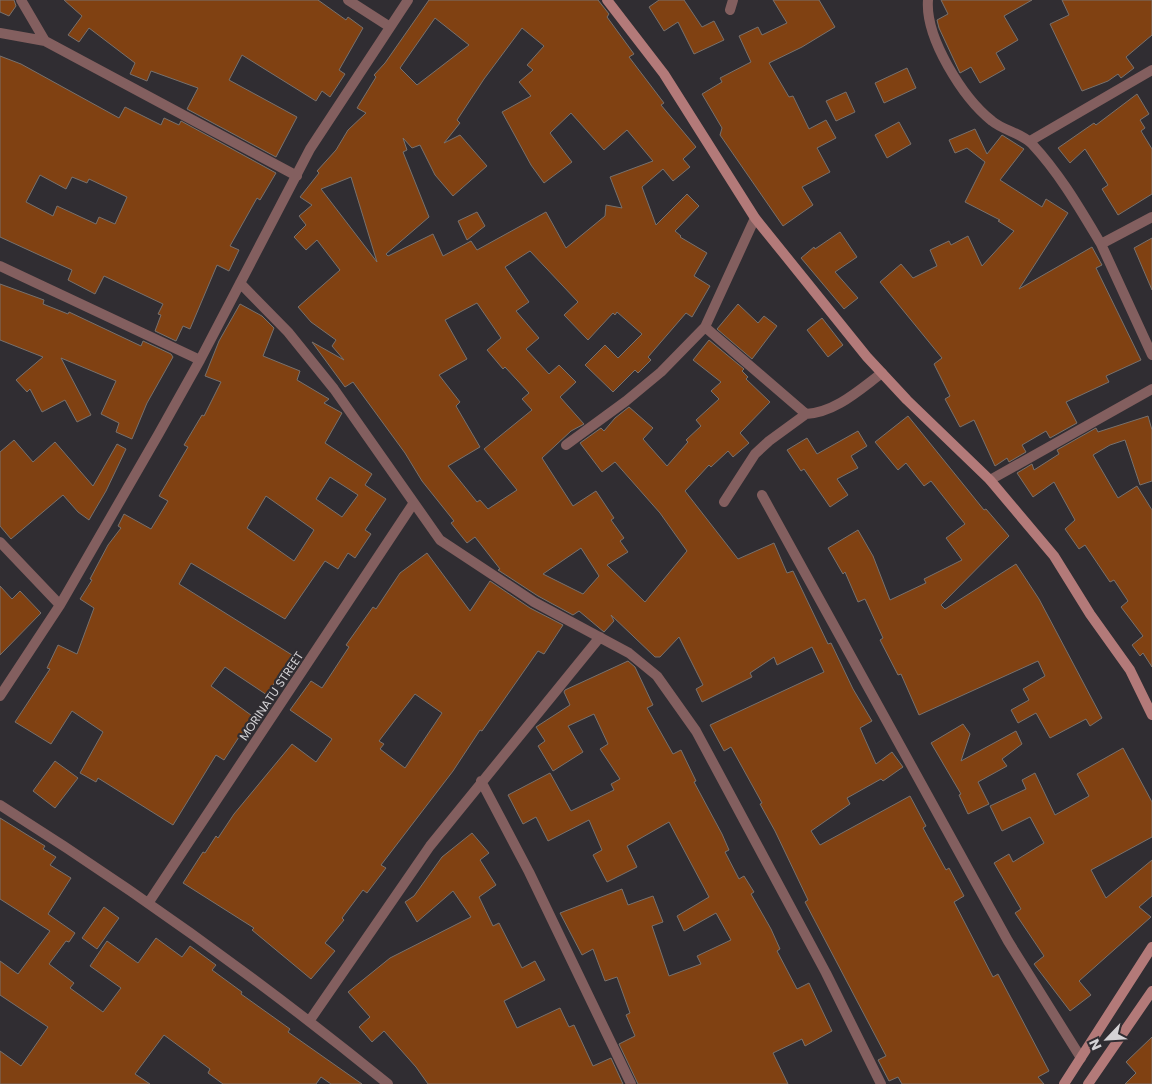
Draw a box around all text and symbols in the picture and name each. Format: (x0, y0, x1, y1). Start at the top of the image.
street label: MORINATU STREET (235, 648, 307, 744)
north arrow (1082, 1014, 1132, 1064)
text: N (1084, 1035, 1107, 1053)

